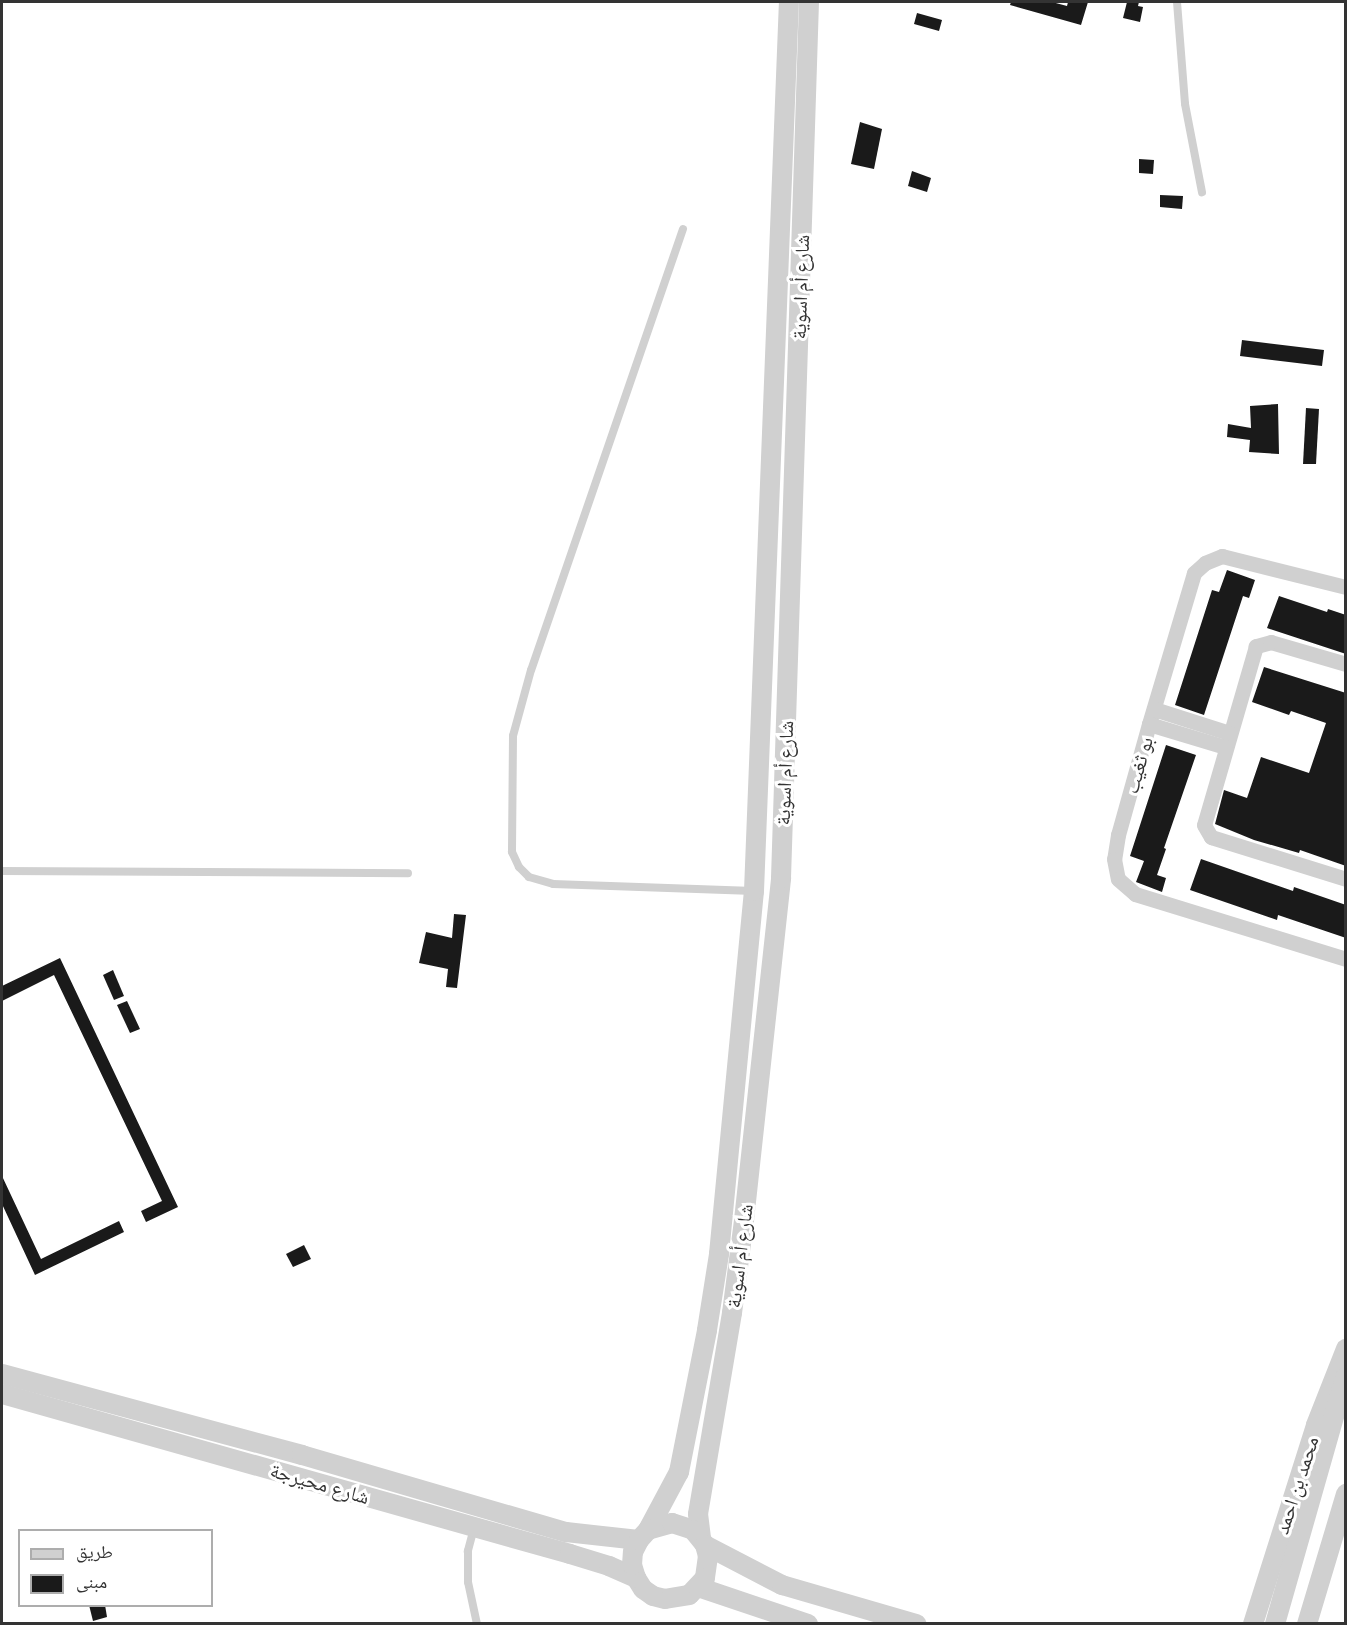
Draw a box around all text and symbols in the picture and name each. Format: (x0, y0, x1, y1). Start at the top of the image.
street label: شارع أم اسوية (786, 234, 814, 340)
street label: شارع أم اسوية (770, 720, 798, 826)
street label: بو ثغيب (1118, 734, 1158, 796)
street label: شارع أم اسوية (721, 1203, 757, 1309)
street label: محمد بن احمد (1269, 1433, 1323, 1537)
street label: شارع محيرجة (268, 1457, 372, 1509)
legend (18, 1529, 213, 1607)
text: طريق (76, 1540, 113, 1562)
text: مبنى (76, 1570, 107, 1592)

